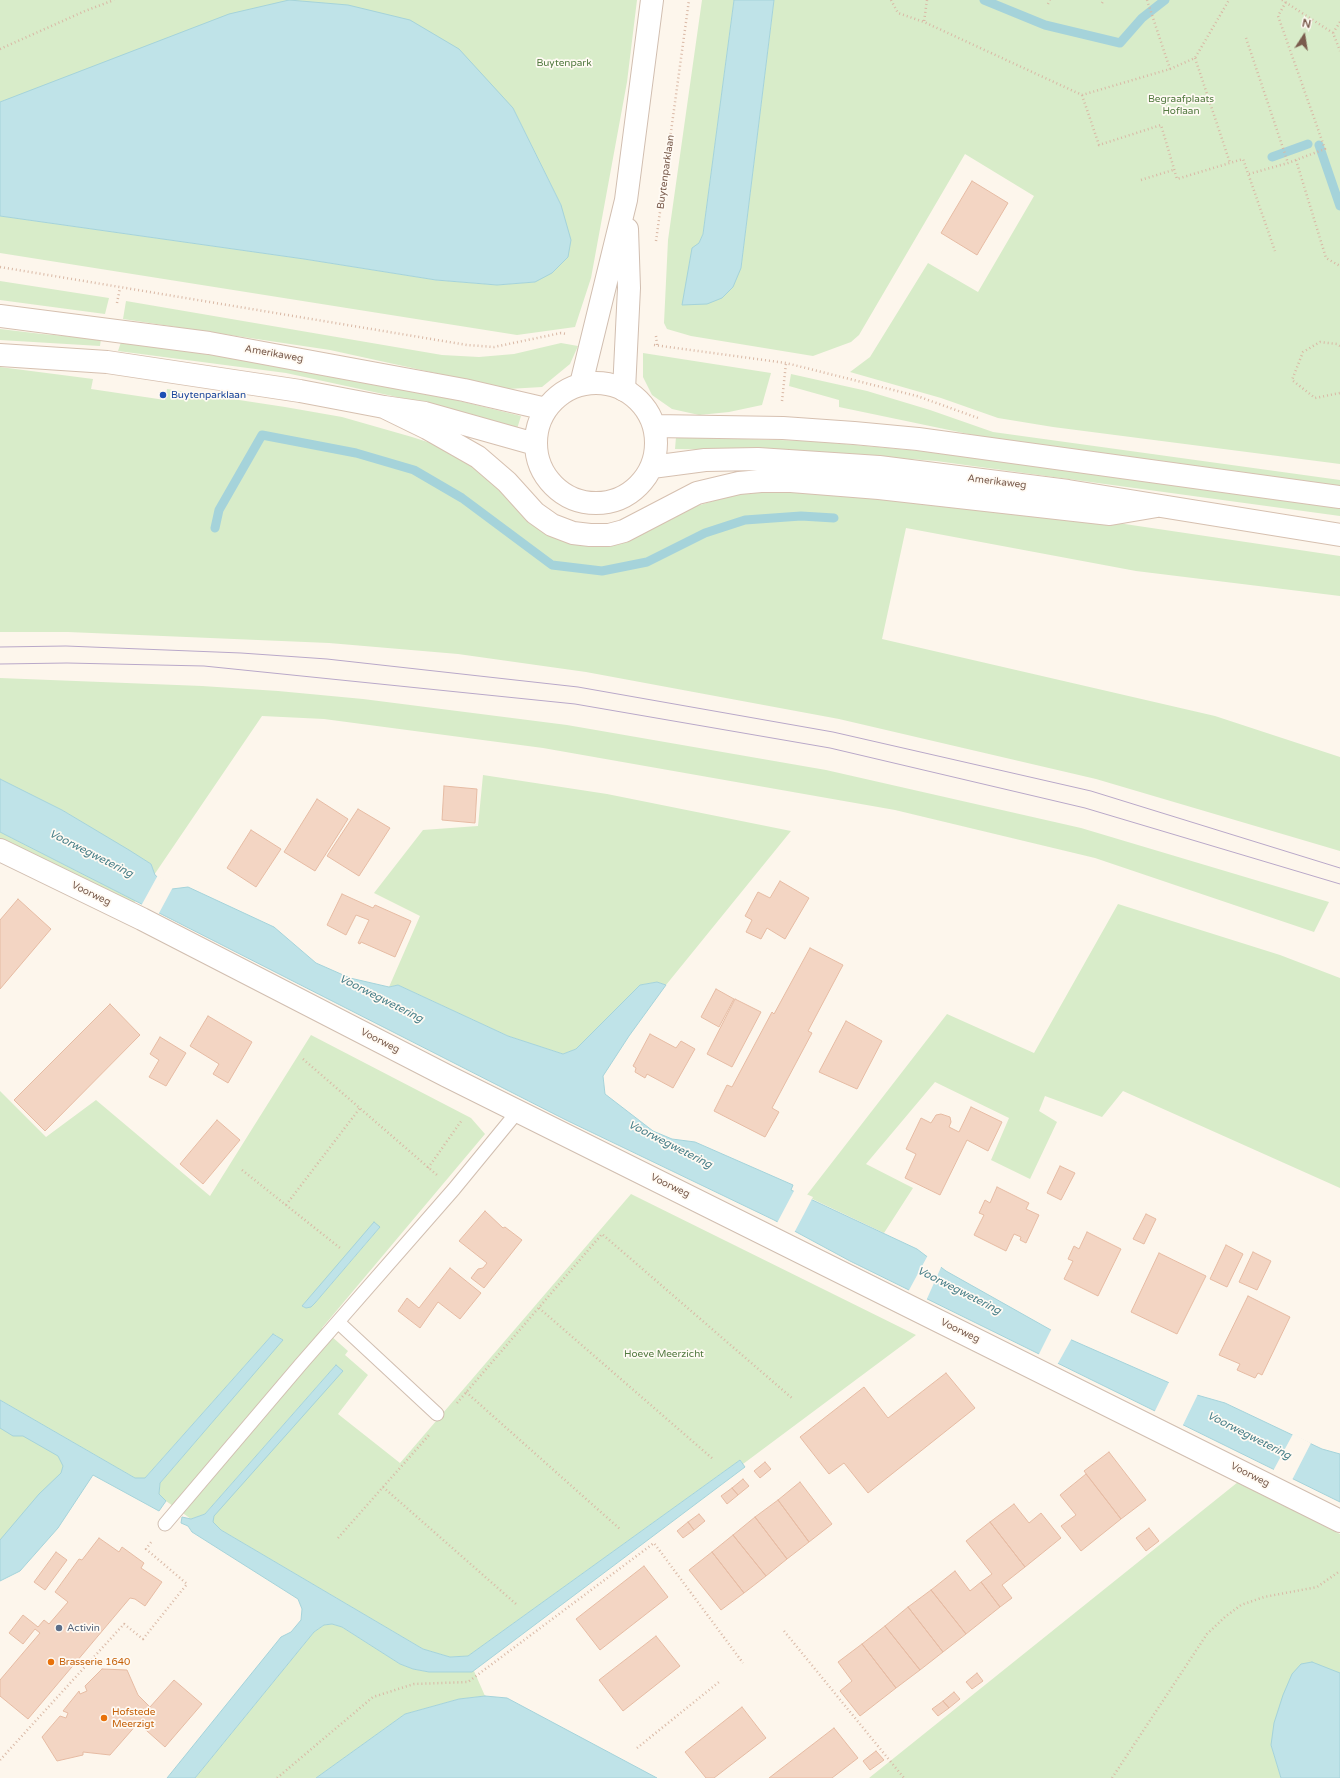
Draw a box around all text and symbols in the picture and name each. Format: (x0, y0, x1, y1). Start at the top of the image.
north arrow (1284, 16, 1324, 56)
text: N (1301, 16, 1312, 31)
park label: Buytenpark (536, 57, 592, 69)
park label: Begraafplaats Hoflaan (1148, 93, 1214, 116)
street label: Buytenparklaan (655, 134, 677, 210)
street label: Amerikaweg (244, 343, 304, 365)
place label: Buytenparklaan (171, 389, 246, 401)
marker: Buytenparklaan (158, 390, 168, 400)
street label: Amerikaweg (967, 472, 1027, 492)
water label: Voorwegwetering (47, 827, 135, 881)
street label: Voorweg (69, 879, 113, 909)
water label: Voorwegwetering (337, 972, 425, 1026)
street label: Voorweg (358, 1026, 402, 1056)
water label: Voorwegwetering (626, 1118, 714, 1172)
street label: Voorweg (648, 1171, 692, 1201)
water label: Voorwegwetering (915, 1264, 1003, 1318)
street label: Voorweg (938, 1316, 982, 1346)
park label: Hoeve Meerzicht (624, 1348, 704, 1360)
water label: Voorwegwetering (1205, 1409, 1293, 1463)
street label: Voorweg (1228, 1460, 1272, 1490)
place label: Activin (67, 1622, 100, 1634)
marker: Activin (54, 1623, 64, 1633)
place label: Brasserie 1640 (59, 1656, 130, 1668)
marker: Brasserie 1640 (46, 1657, 56, 1667)
place label: Hofstede Meerzigt (112, 1706, 155, 1730)
marker: Hofstede Meerzigt (99, 1713, 109, 1723)

